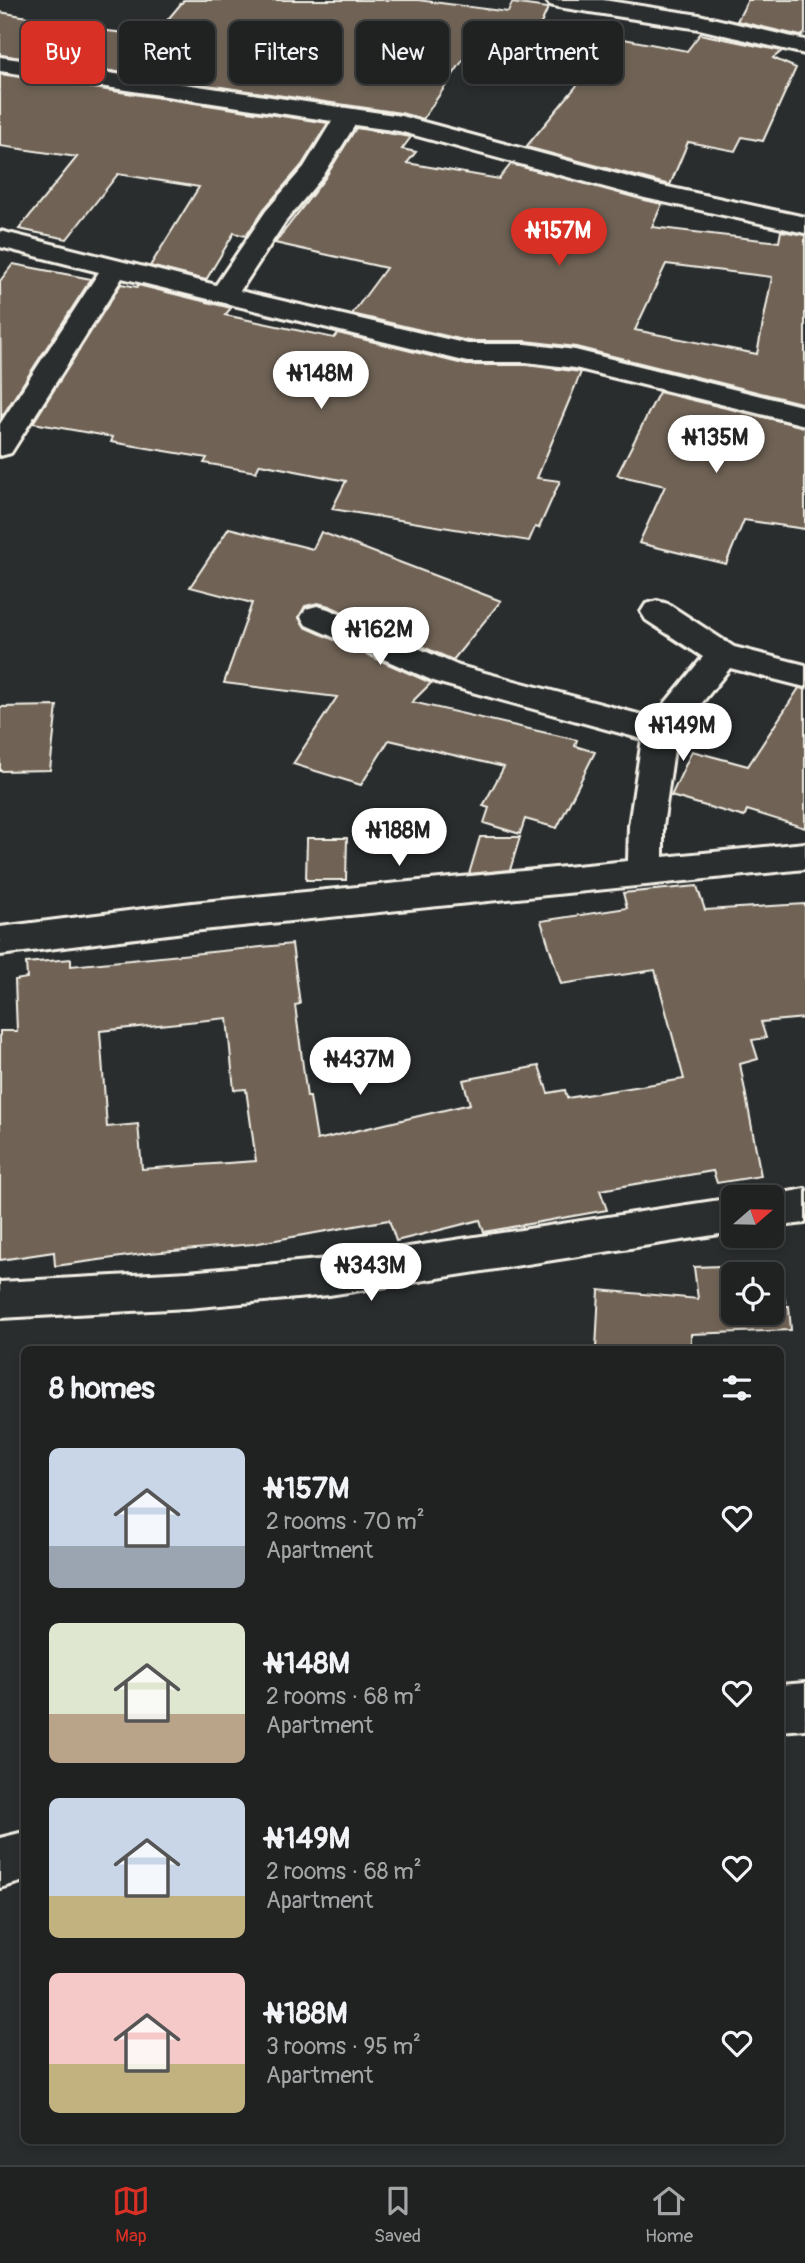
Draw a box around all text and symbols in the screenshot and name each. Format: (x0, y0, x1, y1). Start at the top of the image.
chip: Buy (21, 21, 105, 84)
chip: Rent (119, 21, 215, 84)
chip: Filters (229, 21, 342, 84)
chip: New (356, 21, 449, 84)
chip: Apartment (463, 21, 623, 84)
pin: ₦157M (510, 208, 608, 268)
text: ₦157M (527, 216, 591, 245)
pin: ₦148M (272, 352, 370, 411)
text: ₦148M (289, 359, 353, 388)
pin: ₦135M (667, 416, 765, 475)
text: ₦135M (684, 423, 748, 452)
pin: ₦162M (331, 608, 429, 667)
text: ₦162M (347, 615, 413, 644)
pin: ₦149M (634, 704, 732, 763)
text: ₦149M (651, 711, 715, 740)
pin: ₦188M (350, 808, 448, 868)
text: ₦188M (368, 816, 430, 845)
pin: ₦437M (311, 1038, 409, 1097)
text: ₦437M (326, 1045, 394, 1074)
north arrow (721, 1185, 784, 1248)
map controls (721, 1185, 784, 1325)
pin: ₦343M (322, 1244, 420, 1303)
text: ₦343M (336, 1251, 406, 1280)
button: locate (721, 1262, 784, 1325)
icon: filters (718, 1369, 756, 1407)
text: 8 homes (49, 1370, 155, 1407)
text: ₦157M (266, 1470, 349, 1507)
icon: home (105, 1476, 189, 1560)
icon: heart (718, 1499, 756, 1537)
text: 2 rooms · 70 m² (266, 1507, 425, 1536)
text: Apartment (266, 1536, 373, 1565)
text: ₦148M (266, 1645, 350, 1682)
icon: home (105, 1651, 189, 1735)
icon: heart (718, 1674, 756, 1712)
text: 2 rooms · 68 m² (266, 1682, 422, 1711)
text: Apartment (266, 1711, 373, 1740)
text: ₦149M (266, 1820, 350, 1857)
icon: home (105, 1826, 189, 1910)
icon: heart (718, 1849, 756, 1887)
text: 2 rooms · 68 m² (266, 1857, 422, 1886)
text: Apartment (266, 1886, 373, 1915)
text: ₦188M (266, 1995, 348, 2032)
icon: home (105, 2001, 189, 2085)
icon: heart (718, 2024, 756, 2062)
text: 3 rooms · 95 m² (266, 2032, 421, 2061)
text: Apartment (266, 2061, 373, 2090)
tab: Map (112, 2182, 150, 2248)
tab: Saved (374, 2182, 421, 2248)
tab: Home (645, 2182, 693, 2248)

